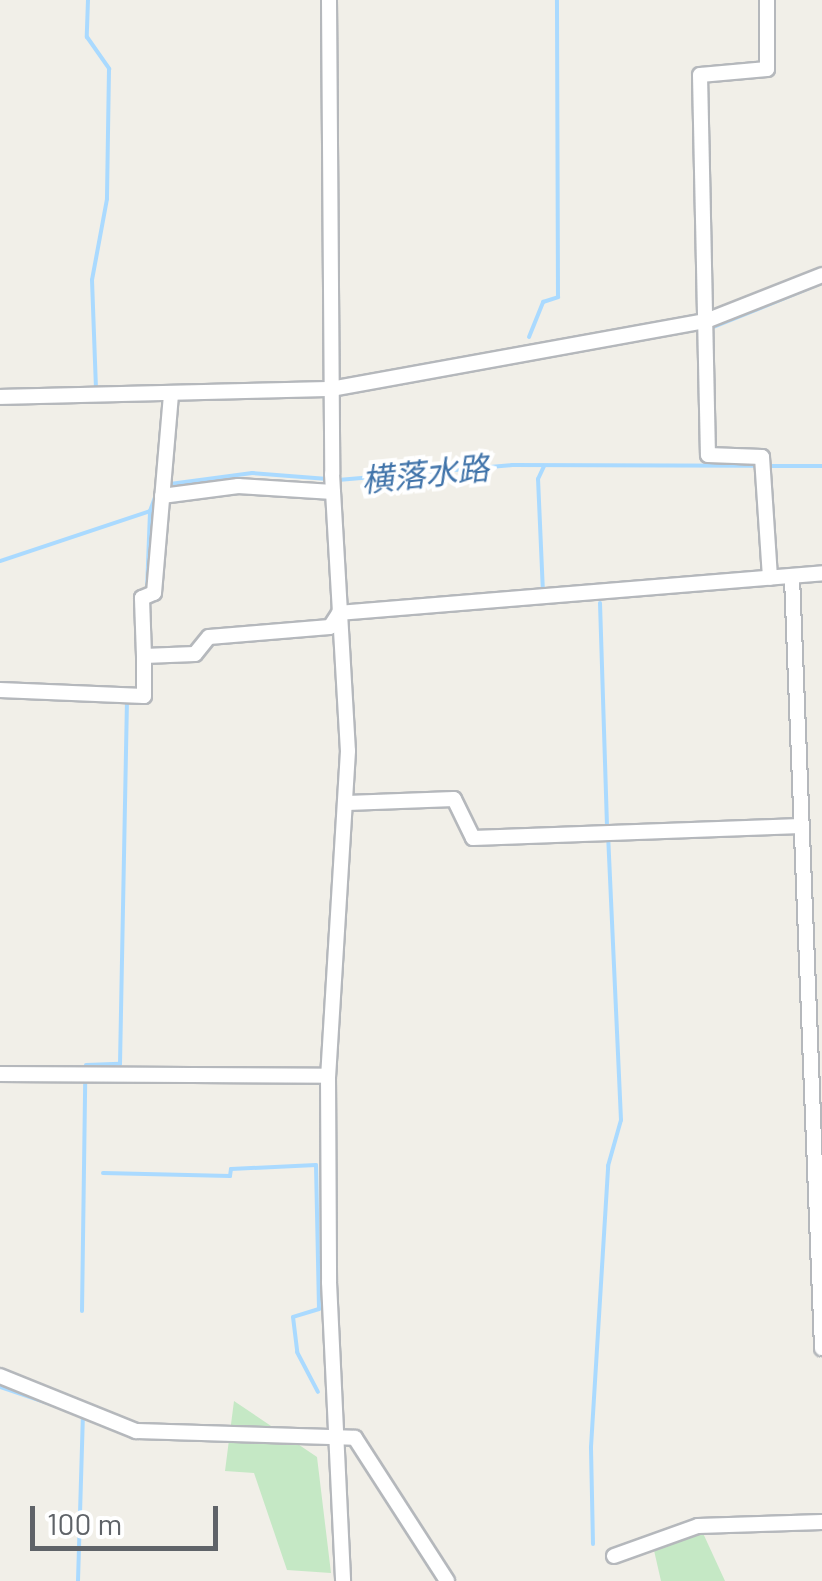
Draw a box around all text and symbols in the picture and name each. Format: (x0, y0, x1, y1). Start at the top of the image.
water label: 横落水路 (359, 447, 491, 499)
scale bar (35, 1486, 222, 1548)
text: 100 m (47, 1505, 122, 1541)

